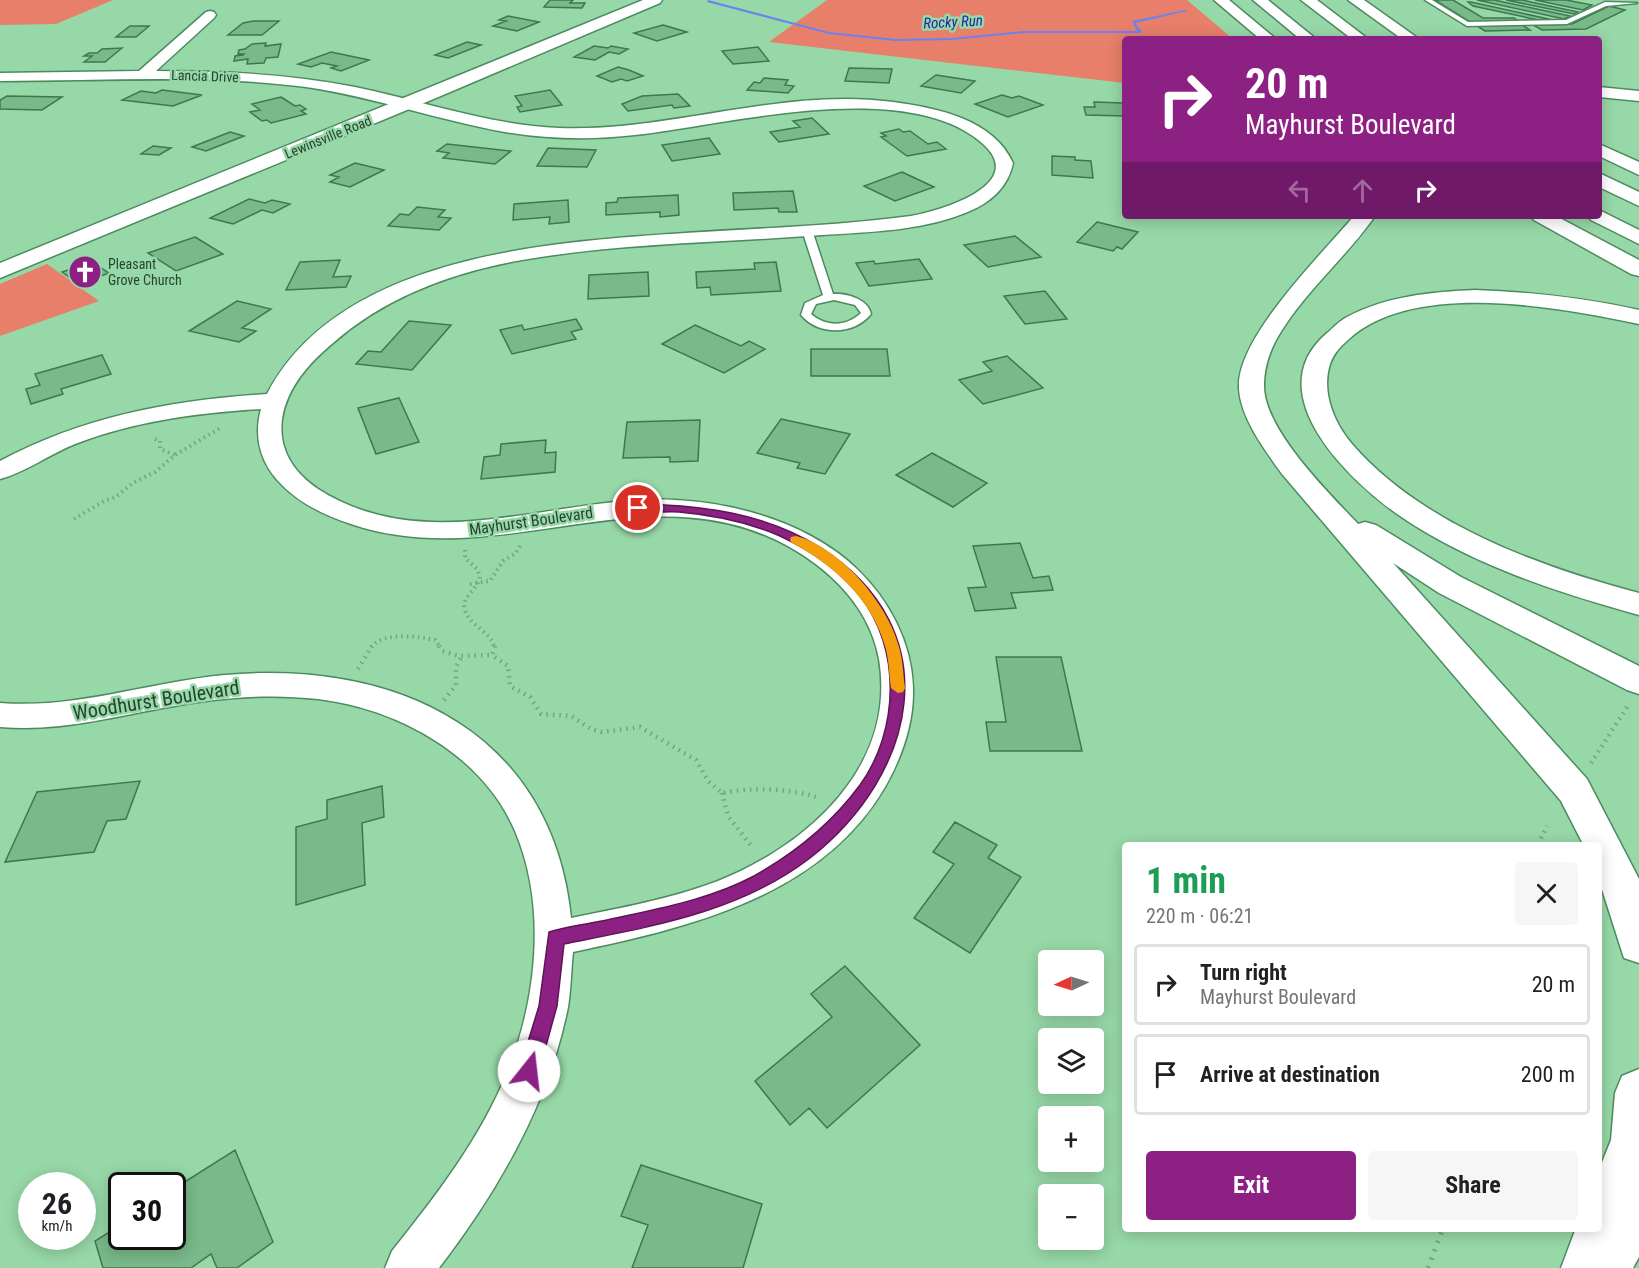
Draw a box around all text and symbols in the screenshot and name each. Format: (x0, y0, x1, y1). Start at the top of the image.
water label: Rocky Run (923, 11, 983, 33)
text: 20 m (1245, 59, 1328, 108)
icon: right (1146, 60, 1224, 138)
street label: Lancia Drive (171, 67, 240, 85)
text: Mayhurst Boulevard (1245, 109, 1456, 141)
street label: Lewinsville Road (282, 112, 374, 162)
icon: left (1283, 174, 1316, 207)
icon: ahead (1346, 174, 1379, 207)
icon: right (1409, 174, 1442, 207)
church icon: Pleasant Grove Church (67, 254, 103, 290)
place label: Pleasant Grove Church (108, 256, 182, 288)
pin (612, 482, 663, 533)
icon: arrive (621, 491, 654, 524)
street label: Mayhurst Boulevard (468, 503, 594, 539)
street label: Woodhurst Boulevard (71, 675, 241, 725)
text: 1 min (1146, 860, 1226, 902)
button: close (1515, 862, 1578, 925)
text: 220 m · 06:21 (1146, 904, 1253, 928)
north arrow (1038, 950, 1104, 1016)
map controls (1038, 950, 1104, 1250)
text: Turn right (1200, 960, 1287, 985)
icon: right (1149, 968, 1182, 1001)
text: 20 m (1532, 972, 1575, 997)
text: Mayhurst Boulevard (1200, 985, 1356, 1009)
button: layers (1038, 1028, 1104, 1094)
position arrow (497, 1039, 561, 1103)
icon: arrive (1149, 1058, 1182, 1091)
text: Arrive at destination (1200, 1062, 1380, 1087)
text: 200 m (1521, 1062, 1575, 1087)
button: + (1038, 1106, 1104, 1172)
button: Exit (1146, 1151, 1356, 1220)
button: Share (1368, 1151, 1578, 1220)
speed limit sign: 30 (108, 1172, 186, 1250)
button: − (1038, 1184, 1104, 1250)
text: 26 (42, 1186, 72, 1221)
text: km/h (42, 1217, 72, 1235)

